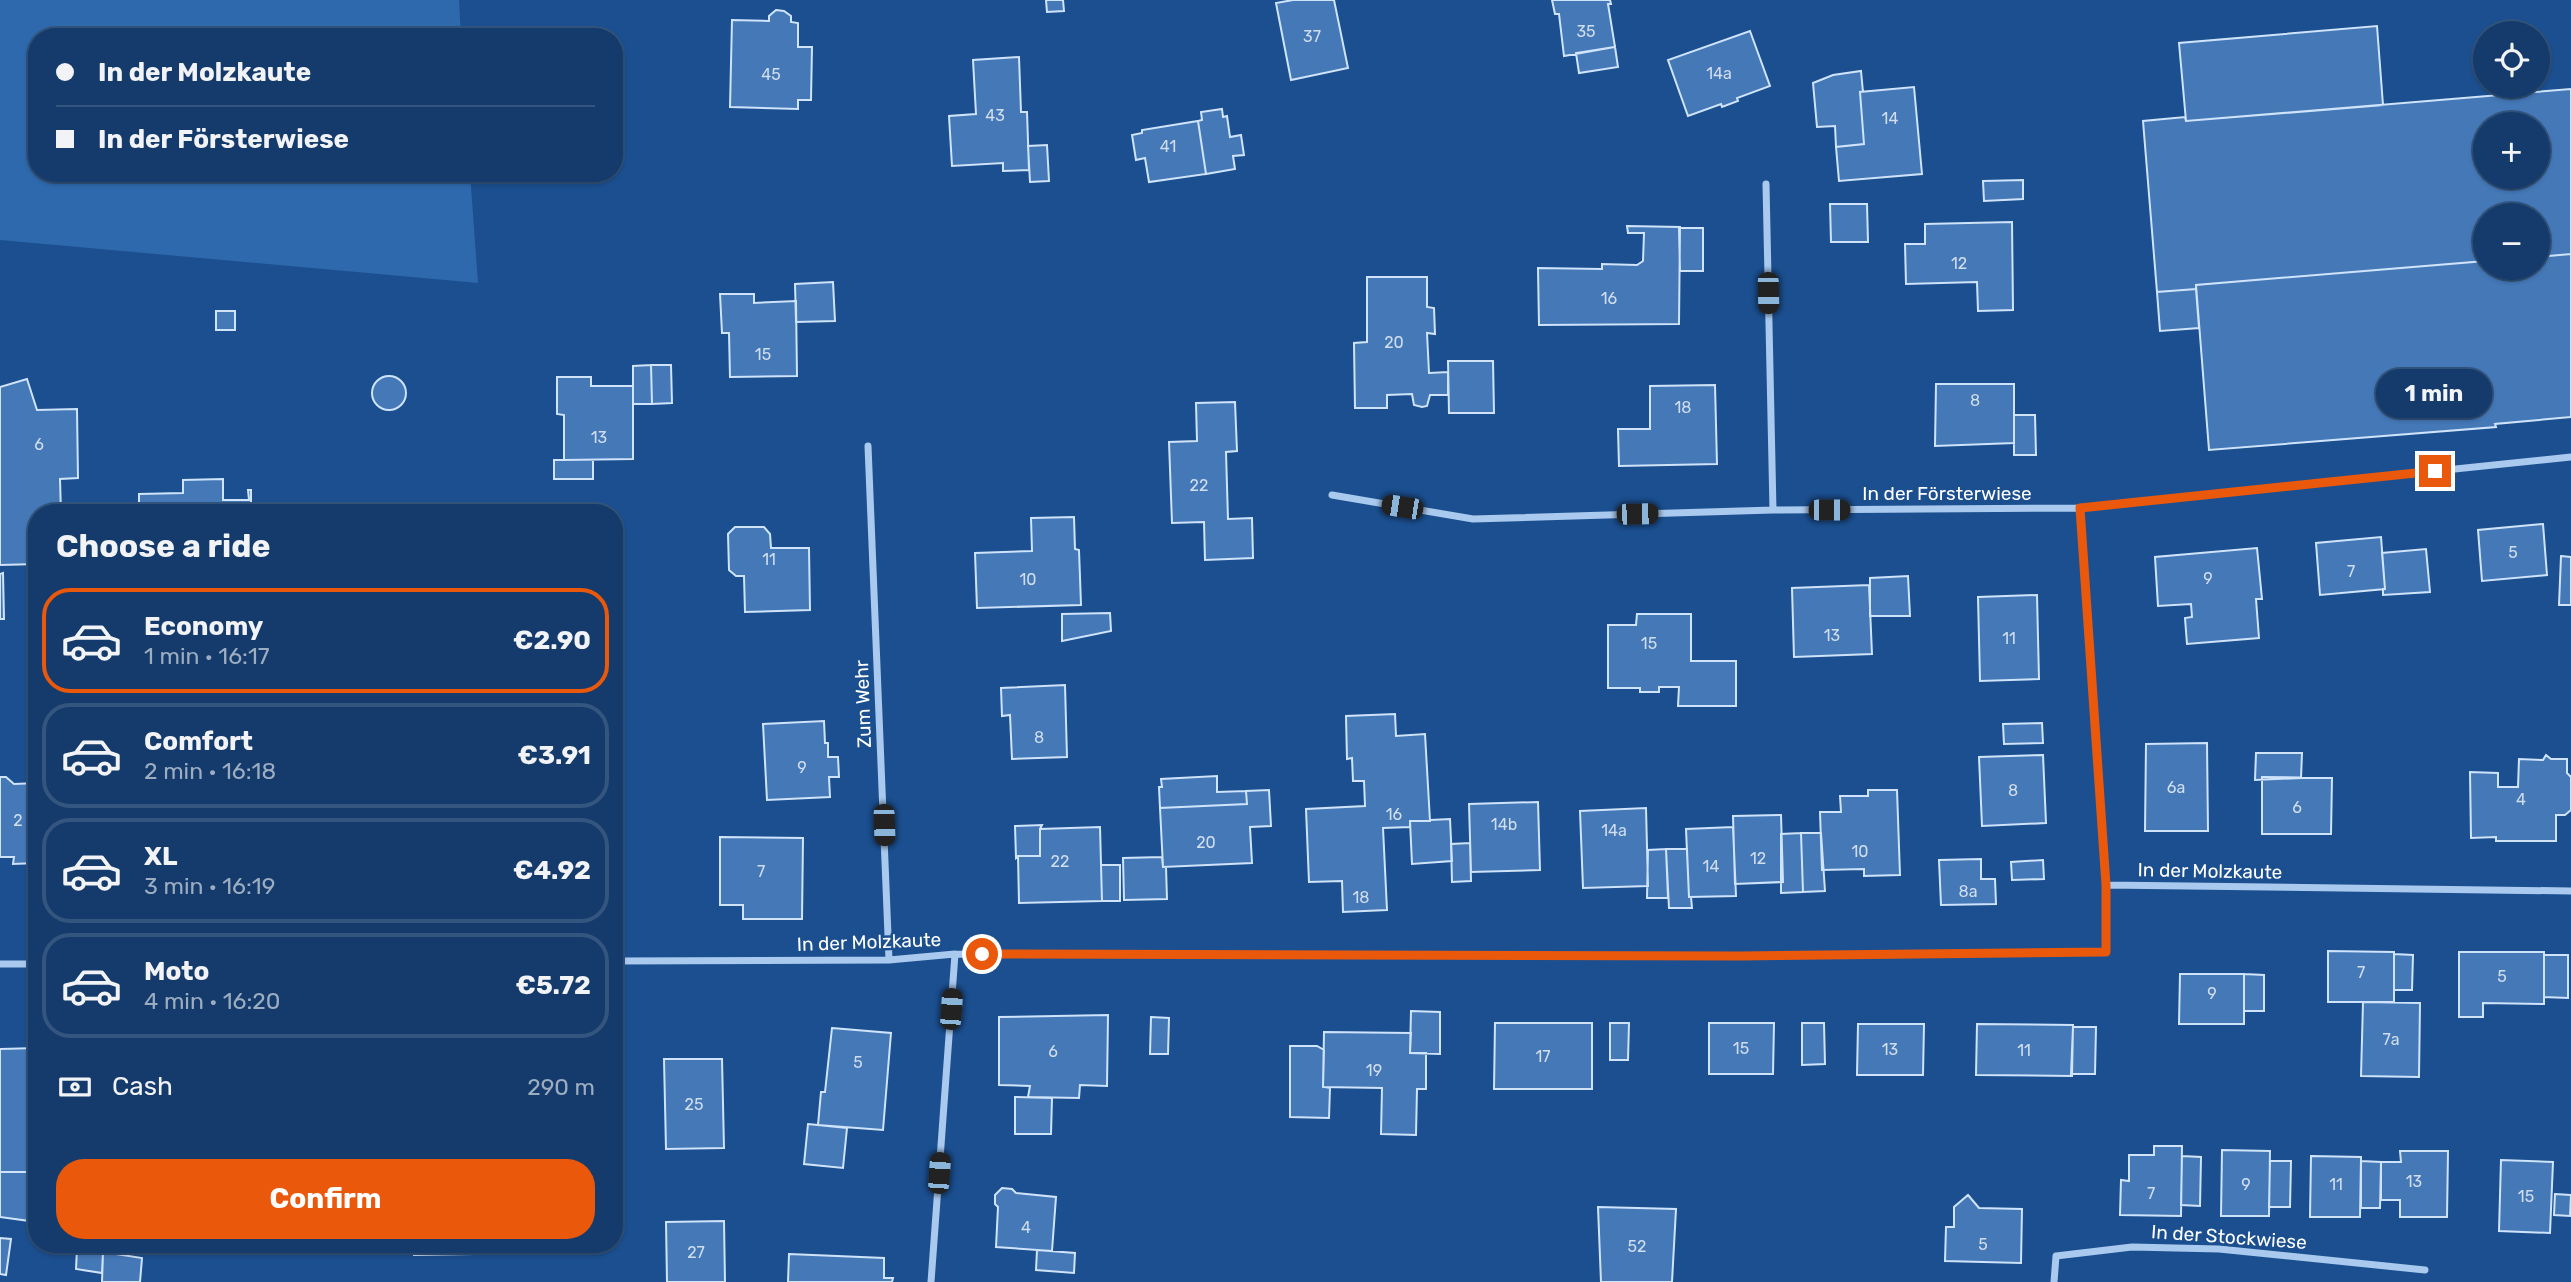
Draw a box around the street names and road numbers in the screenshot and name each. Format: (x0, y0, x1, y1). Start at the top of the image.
street label: In der Försterwiese (1862, 482, 2032, 505)
street label: Zum Wehr (850, 659, 876, 748)
street label: In der Molzkaute (2137, 858, 2283, 884)
street label: In der Molzkaute (796, 928, 942, 956)
street label: In der Stockwiese (2150, 1220, 2308, 1254)

